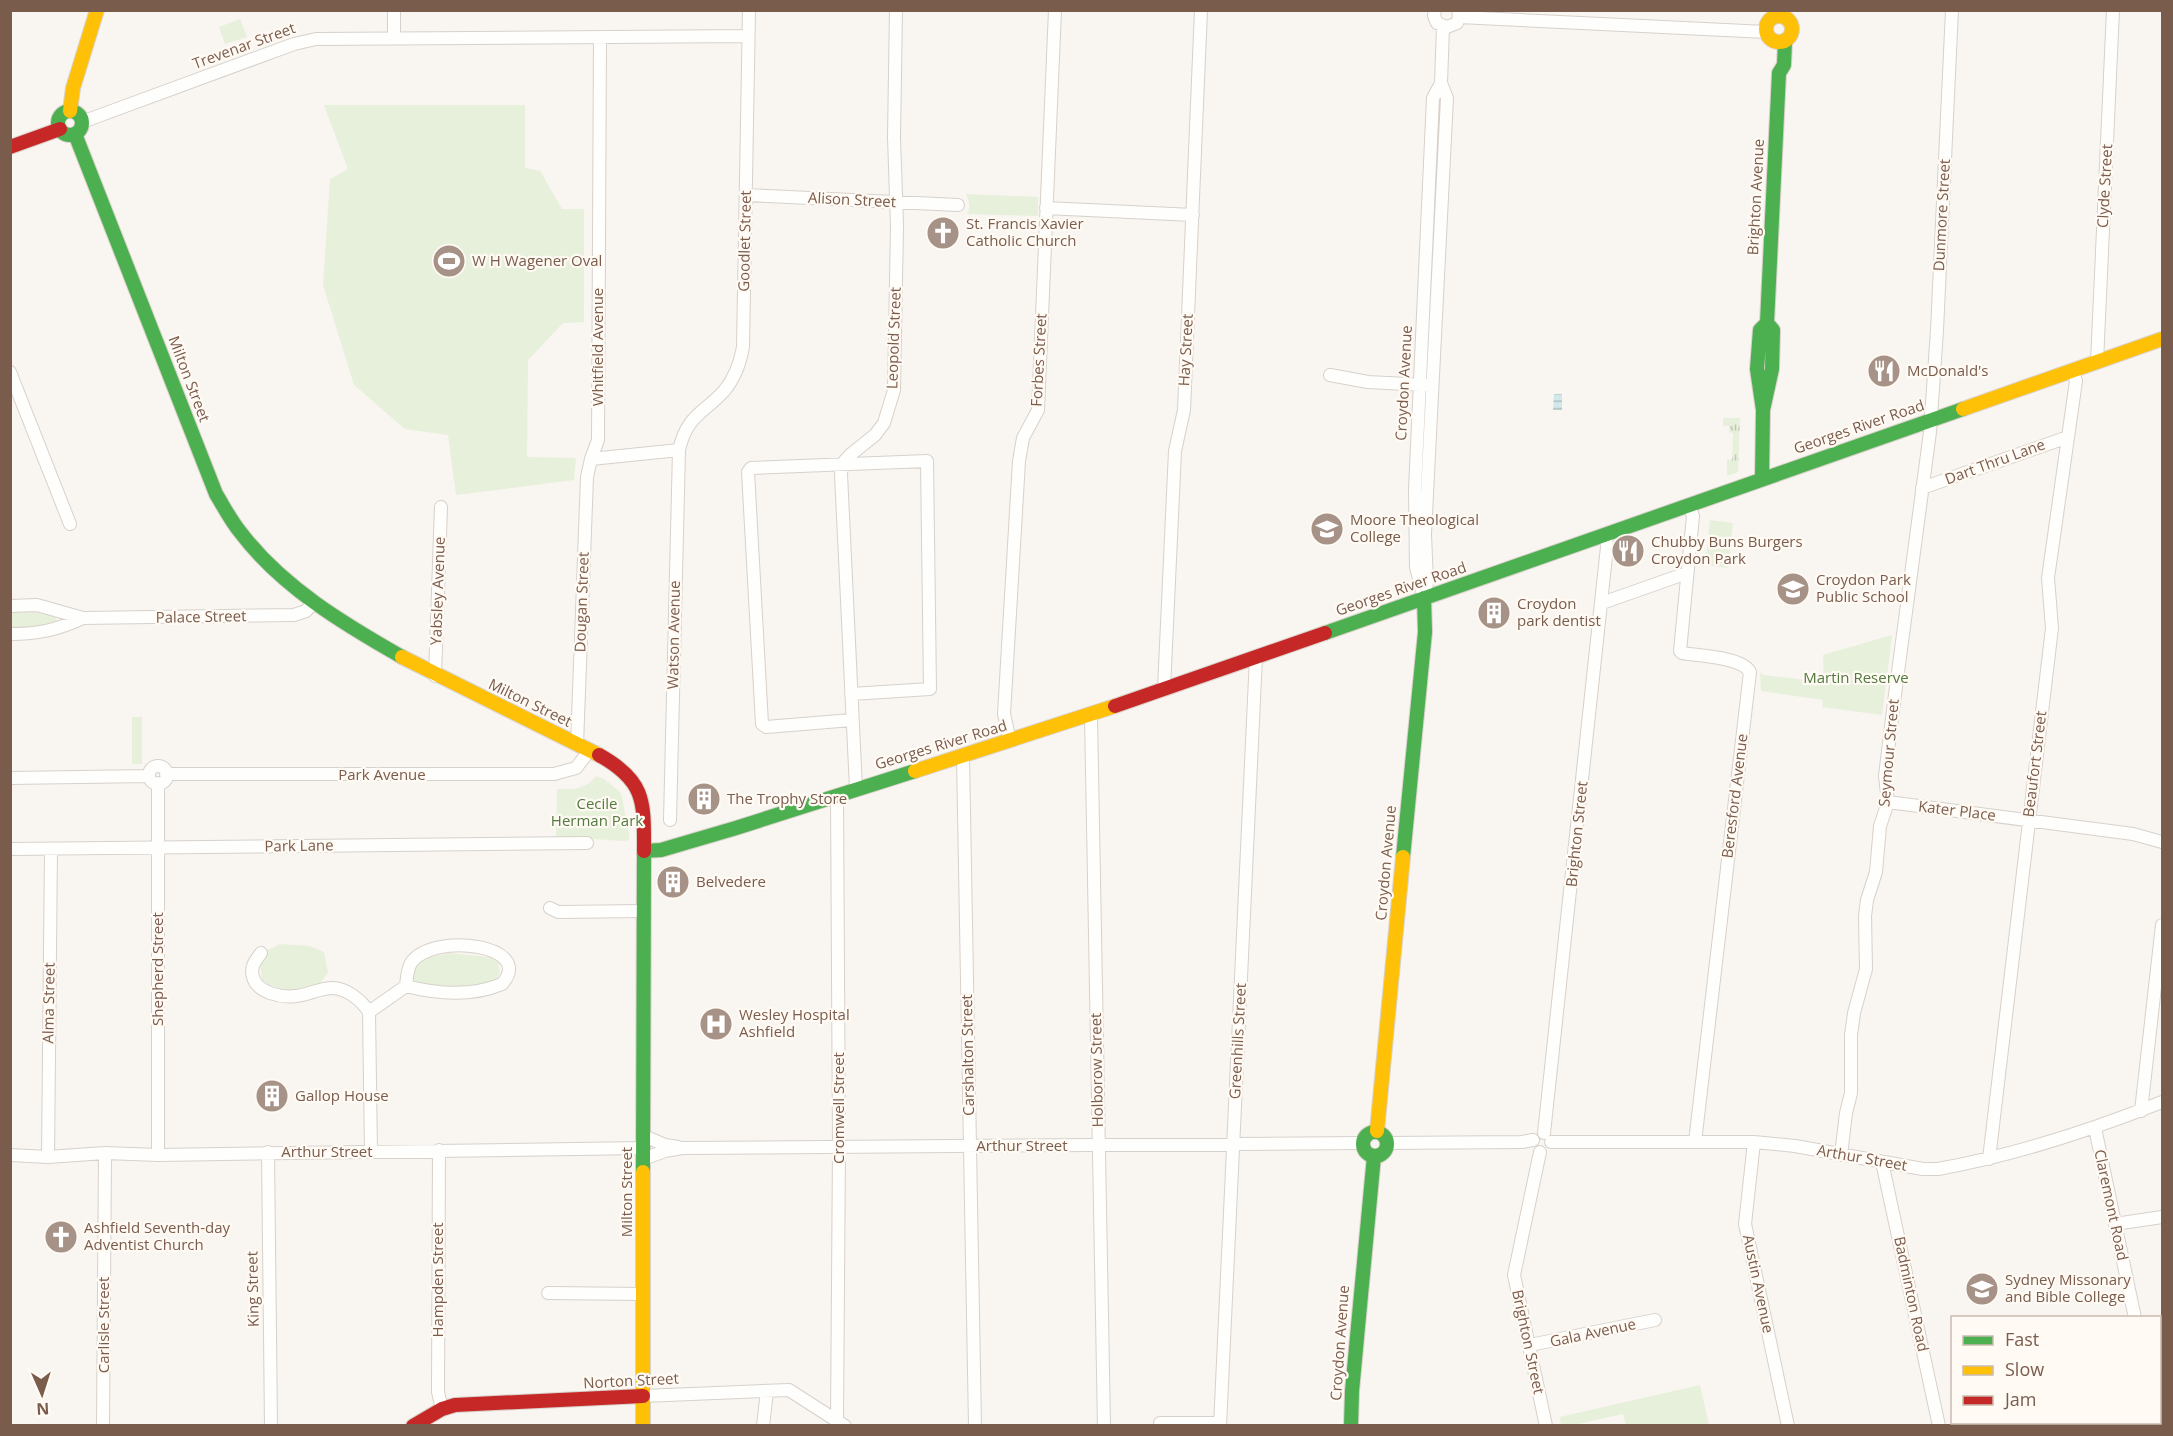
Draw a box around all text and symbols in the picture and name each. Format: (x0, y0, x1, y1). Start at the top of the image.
street label: Trevenar Street (189, 17, 298, 73)
street label: Brighton Avenue (1742, 138, 1768, 256)
street label: Clyde Street (2092, 143, 2116, 228)
street label: Dunmore Street (1928, 158, 1954, 272)
street label: Alison Street (807, 187, 897, 211)
street label: Goodlet Street (733, 190, 755, 292)
place label: St. Francis Xavier Catholic Church (966, 213, 1084, 250)
church icon: St. Francis Xavier Catholic Church (925, 215, 961, 251)
sports icon: W H Wagener Oval (431, 243, 467, 279)
place label: W H Wagener Oval (472, 250, 602, 270)
street label: Leopold Street (881, 287, 905, 389)
street label: Whitfield Avenue (587, 288, 607, 406)
street label: Forbes Street (1026, 313, 1050, 407)
street label: Hay Street (1173, 313, 1197, 387)
street label: Croydon Avenue (1390, 325, 1416, 441)
street label: Milton Street (164, 333, 215, 424)
restaurant icon: McDonald's (1866, 353, 1902, 389)
place label: McDonald's (1907, 360, 1989, 380)
street label: Georges River Road (1791, 394, 1927, 458)
street label: Dart Thru Lane (1942, 434, 2047, 488)
place label: Moore Theological College (1350, 509, 1479, 546)
school or university icon: Moore Theological College (1309, 511, 1345, 547)
place label: Chubby Buns Burgers Croydon Park (1651, 531, 1803, 568)
restaurant icon: Chubby Buns Burgers Croydon Park (1610, 533, 1646, 569)
street label: Yabsley Avenue (425, 536, 449, 646)
street label: Dougan Street (569, 551, 593, 653)
street label: Georges River Road (1333, 556, 1469, 620)
place label: Croydon Park Public School (1816, 569, 1911, 606)
school or university icon: Croydon Park Public School (1775, 571, 1811, 607)
street label: Watson Avenue (662, 580, 684, 690)
place label: Croydon park dentist (1517, 593, 1601, 630)
building icon: Croydon park dentist (1476, 595, 1512, 631)
street label: Palace Street (155, 605, 247, 627)
park label: Martin Reserve (1803, 667, 1909, 687)
street label: Milton Street (485, 673, 575, 731)
street label: Seymour Street (1873, 698, 1903, 808)
street label: Beaufort Street (2018, 710, 2050, 818)
street label: Georges River Road (872, 714, 1009, 774)
street label: Beresford Avenue (1716, 732, 1752, 859)
street label: Park Avenue (338, 764, 426, 784)
street label: Brighton Street (1561, 780, 1592, 888)
building icon: The Trophy Store (686, 781, 722, 817)
place label: The Trophy Store (727, 788, 847, 808)
park label: Cecile Herman Park (551, 793, 643, 830)
street label: Kater Place (1917, 795, 1997, 825)
street label: Croydon Avenue (1370, 804, 1400, 921)
street label: Park Lane (264, 834, 334, 856)
building icon: Belvedere (655, 864, 691, 900)
place label: Belvedere (696, 871, 766, 891)
street label: Shepherd Street (147, 912, 167, 1026)
street label: Alma Street (37, 962, 59, 1044)
street label: Greenhills Street (1224, 982, 1250, 1100)
street label: Carshalton Street (956, 994, 978, 1116)
place label: Wesley Hospital Ashfield (739, 1004, 850, 1041)
hospital icon: Wesley Hospital Ashfield (698, 1006, 734, 1042)
street label: Holborow Street (1085, 1013, 1107, 1128)
street label: Cromwell Street (828, 1052, 848, 1164)
building icon: Gallop House (254, 1078, 290, 1114)
place label: Gallop House (295, 1085, 389, 1105)
street label: Arthur Street (976, 1135, 1068, 1155)
street label: Arthur Street (1815, 1139, 1909, 1175)
street label: Arthur Street (281, 1141, 373, 1161)
street label: Milton Street (616, 1147, 636, 1237)
street label: Claremont Road (2090, 1147, 2134, 1262)
place label: Ashfield Seventh-day Adventist Church (84, 1217, 231, 1254)
church icon: Ashfield Seventh-day Adventist Church (43, 1219, 79, 1255)
street label: Hampden Street (427, 1222, 447, 1338)
street label: Austin Avenue (1739, 1233, 1779, 1335)
street label: Badminton Road (1890, 1234, 1934, 1353)
street label: King Street (241, 1251, 263, 1327)
place label: Sydney Missonary and Bible College (2005, 1269, 2131, 1306)
school or university icon: Sydney Missonary and Bible College (1964, 1271, 2000, 1307)
street label: Carlisle Street (93, 1277, 113, 1373)
street label: Croydon Avenue (1325, 1285, 1353, 1401)
street label: Brighton Street (1508, 1288, 1550, 1396)
street label: Gala Avenue (1548, 1313, 1638, 1351)
legend (1951, 1316, 2161, 1424)
text: Fast (2005, 1327, 2039, 1351)
text: Slow (2005, 1357, 2044, 1381)
north arrow (12, 1364, 72, 1424)
street label: Norton Street (583, 1368, 679, 1392)
text: Jam (2003, 1387, 2037, 1411)
text: N (36, 1398, 50, 1420)

